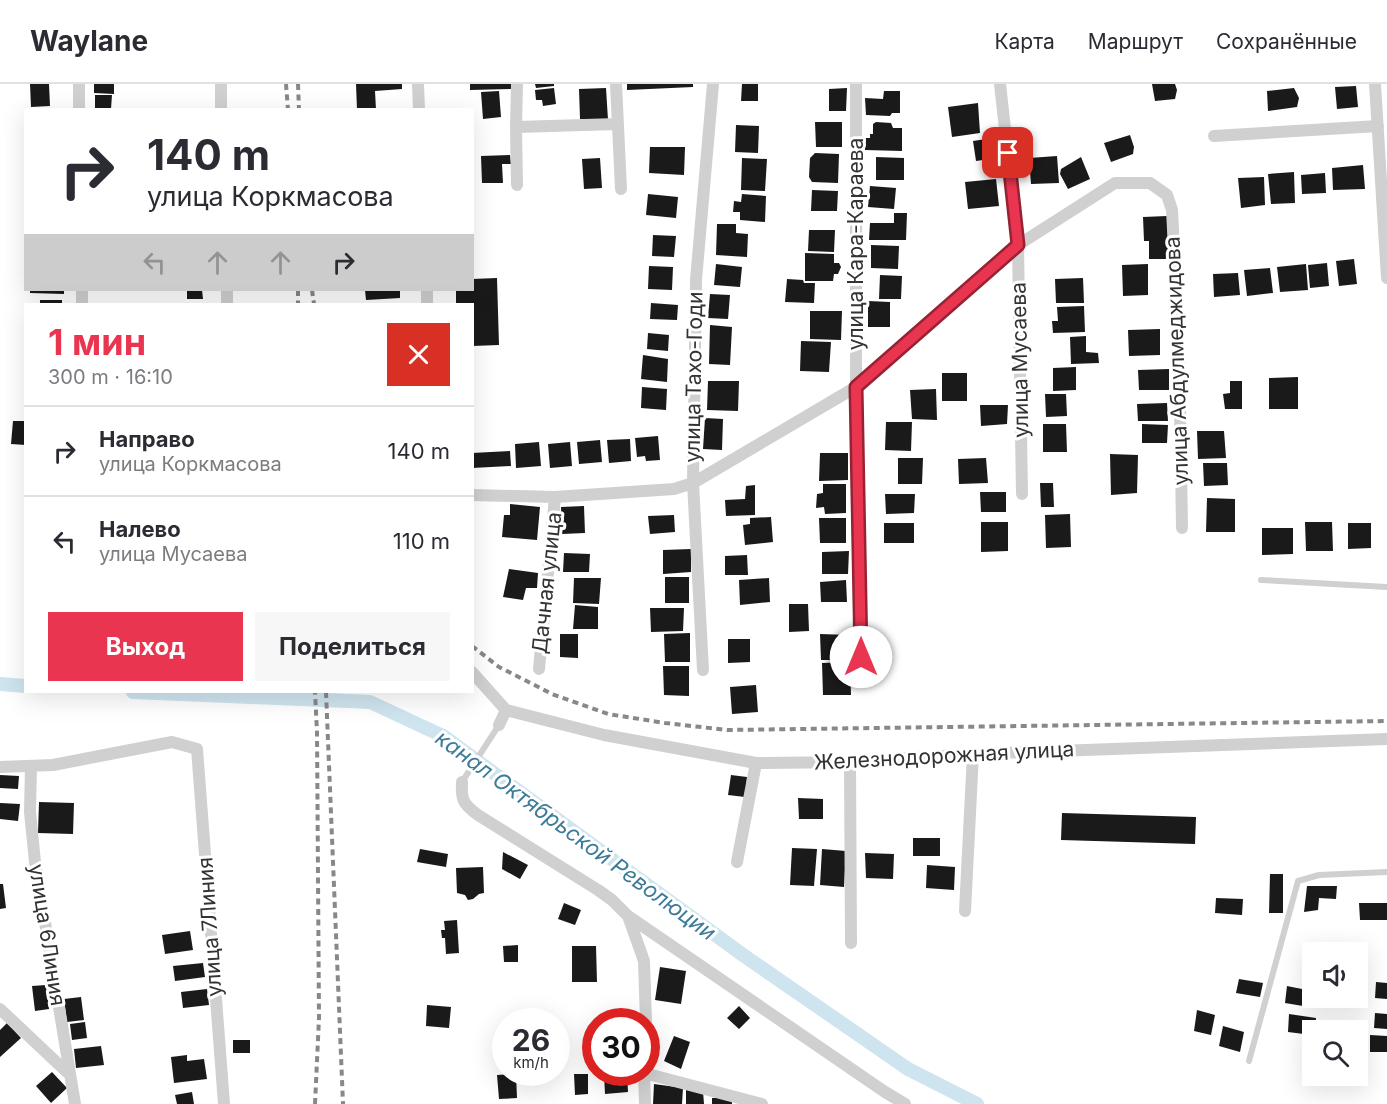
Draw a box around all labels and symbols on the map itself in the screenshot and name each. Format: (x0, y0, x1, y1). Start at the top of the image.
pin (982, 127, 1033, 178)
street label: улица Кара-Караева (843, 138, 868, 350)
street label: улица Абдулмеджидова (1160, 236, 1193, 486)
street label: улица Мусаева (1006, 282, 1033, 438)
street label: улица Тахо-Годи (680, 291, 707, 463)
street label: Дачная улица (527, 511, 566, 655)
position arrow (829, 625, 893, 689)
water label: канал Октябрьской Революции (431, 725, 721, 945)
street label: Железнодорожная улица (813, 736, 1075, 775)
street label: улица 7Линия (192, 856, 227, 998)
street label: улица 6Линия (24, 862, 71, 1008)
speed limit sign: 30 (582, 1008, 660, 1086)

